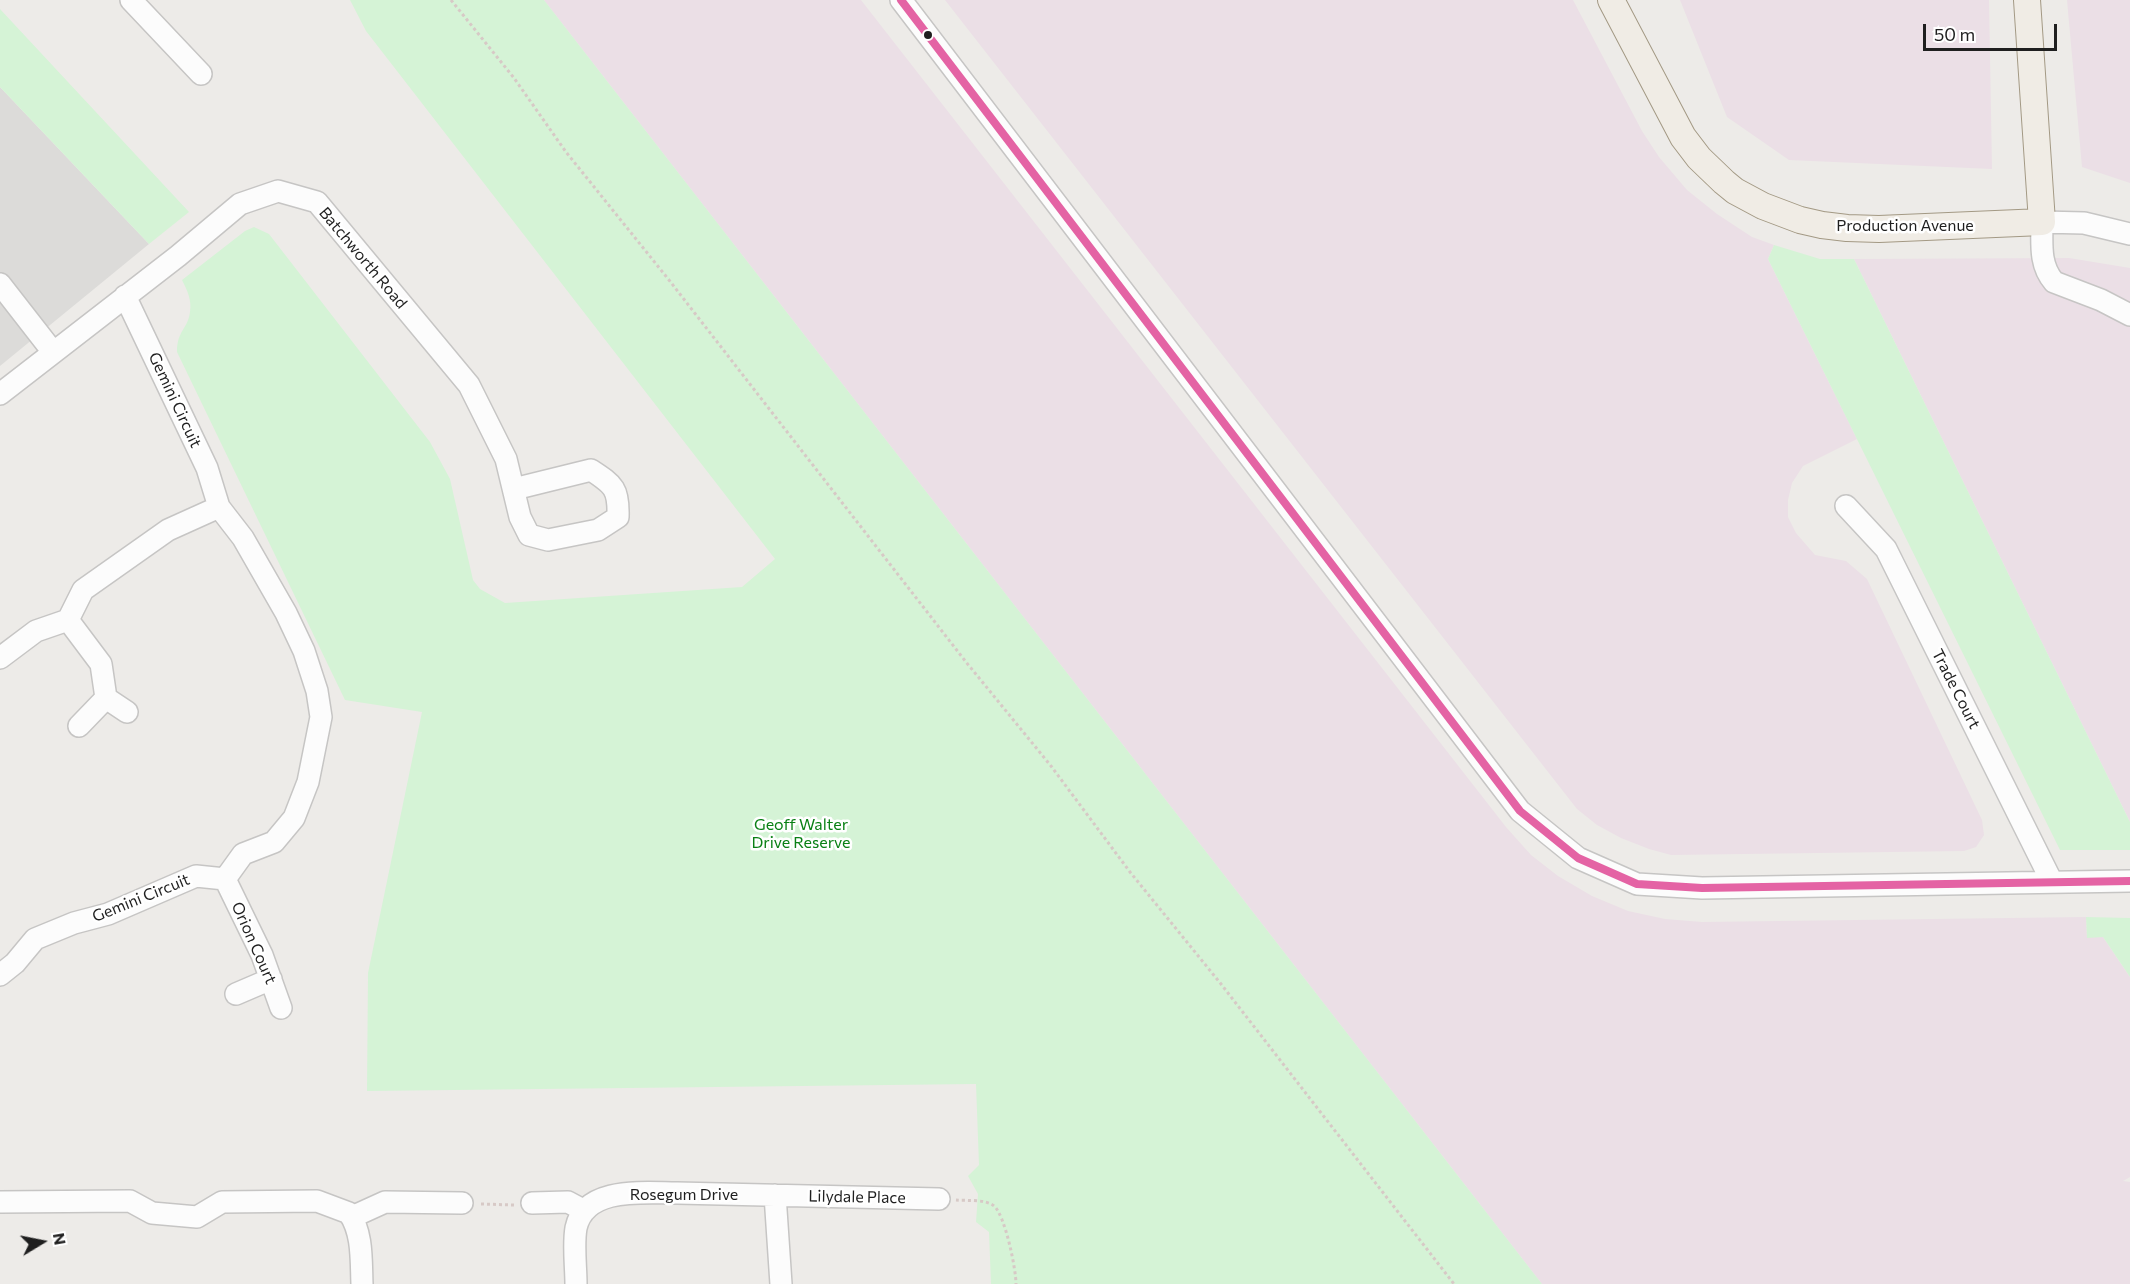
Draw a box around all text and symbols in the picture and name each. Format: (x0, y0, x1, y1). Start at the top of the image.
scale bar (1926, 12, 2060, 50)
text: 50 m (1934, 23, 1975, 45)
unlabelled marker (922, 29, 934, 41)
street label: Batchworth Road (315, 203, 411, 313)
street label: Production Avenue (1836, 216, 1974, 236)
street label: Gemini Circuit (144, 349, 206, 451)
street label: Trade Court (1928, 646, 1984, 732)
park label: Geoff Walter Drive Reserve (752, 815, 850, 853)
street label: Gemini Circuit (90, 870, 192, 926)
street label: Orion Court (227, 899, 281, 987)
street label: Rosegum Drive (630, 1185, 738, 1205)
street label: Lilydale Place (808, 1187, 906, 1207)
north arrow (12, 1212, 72, 1272)
text: N (50, 1231, 71, 1246)

